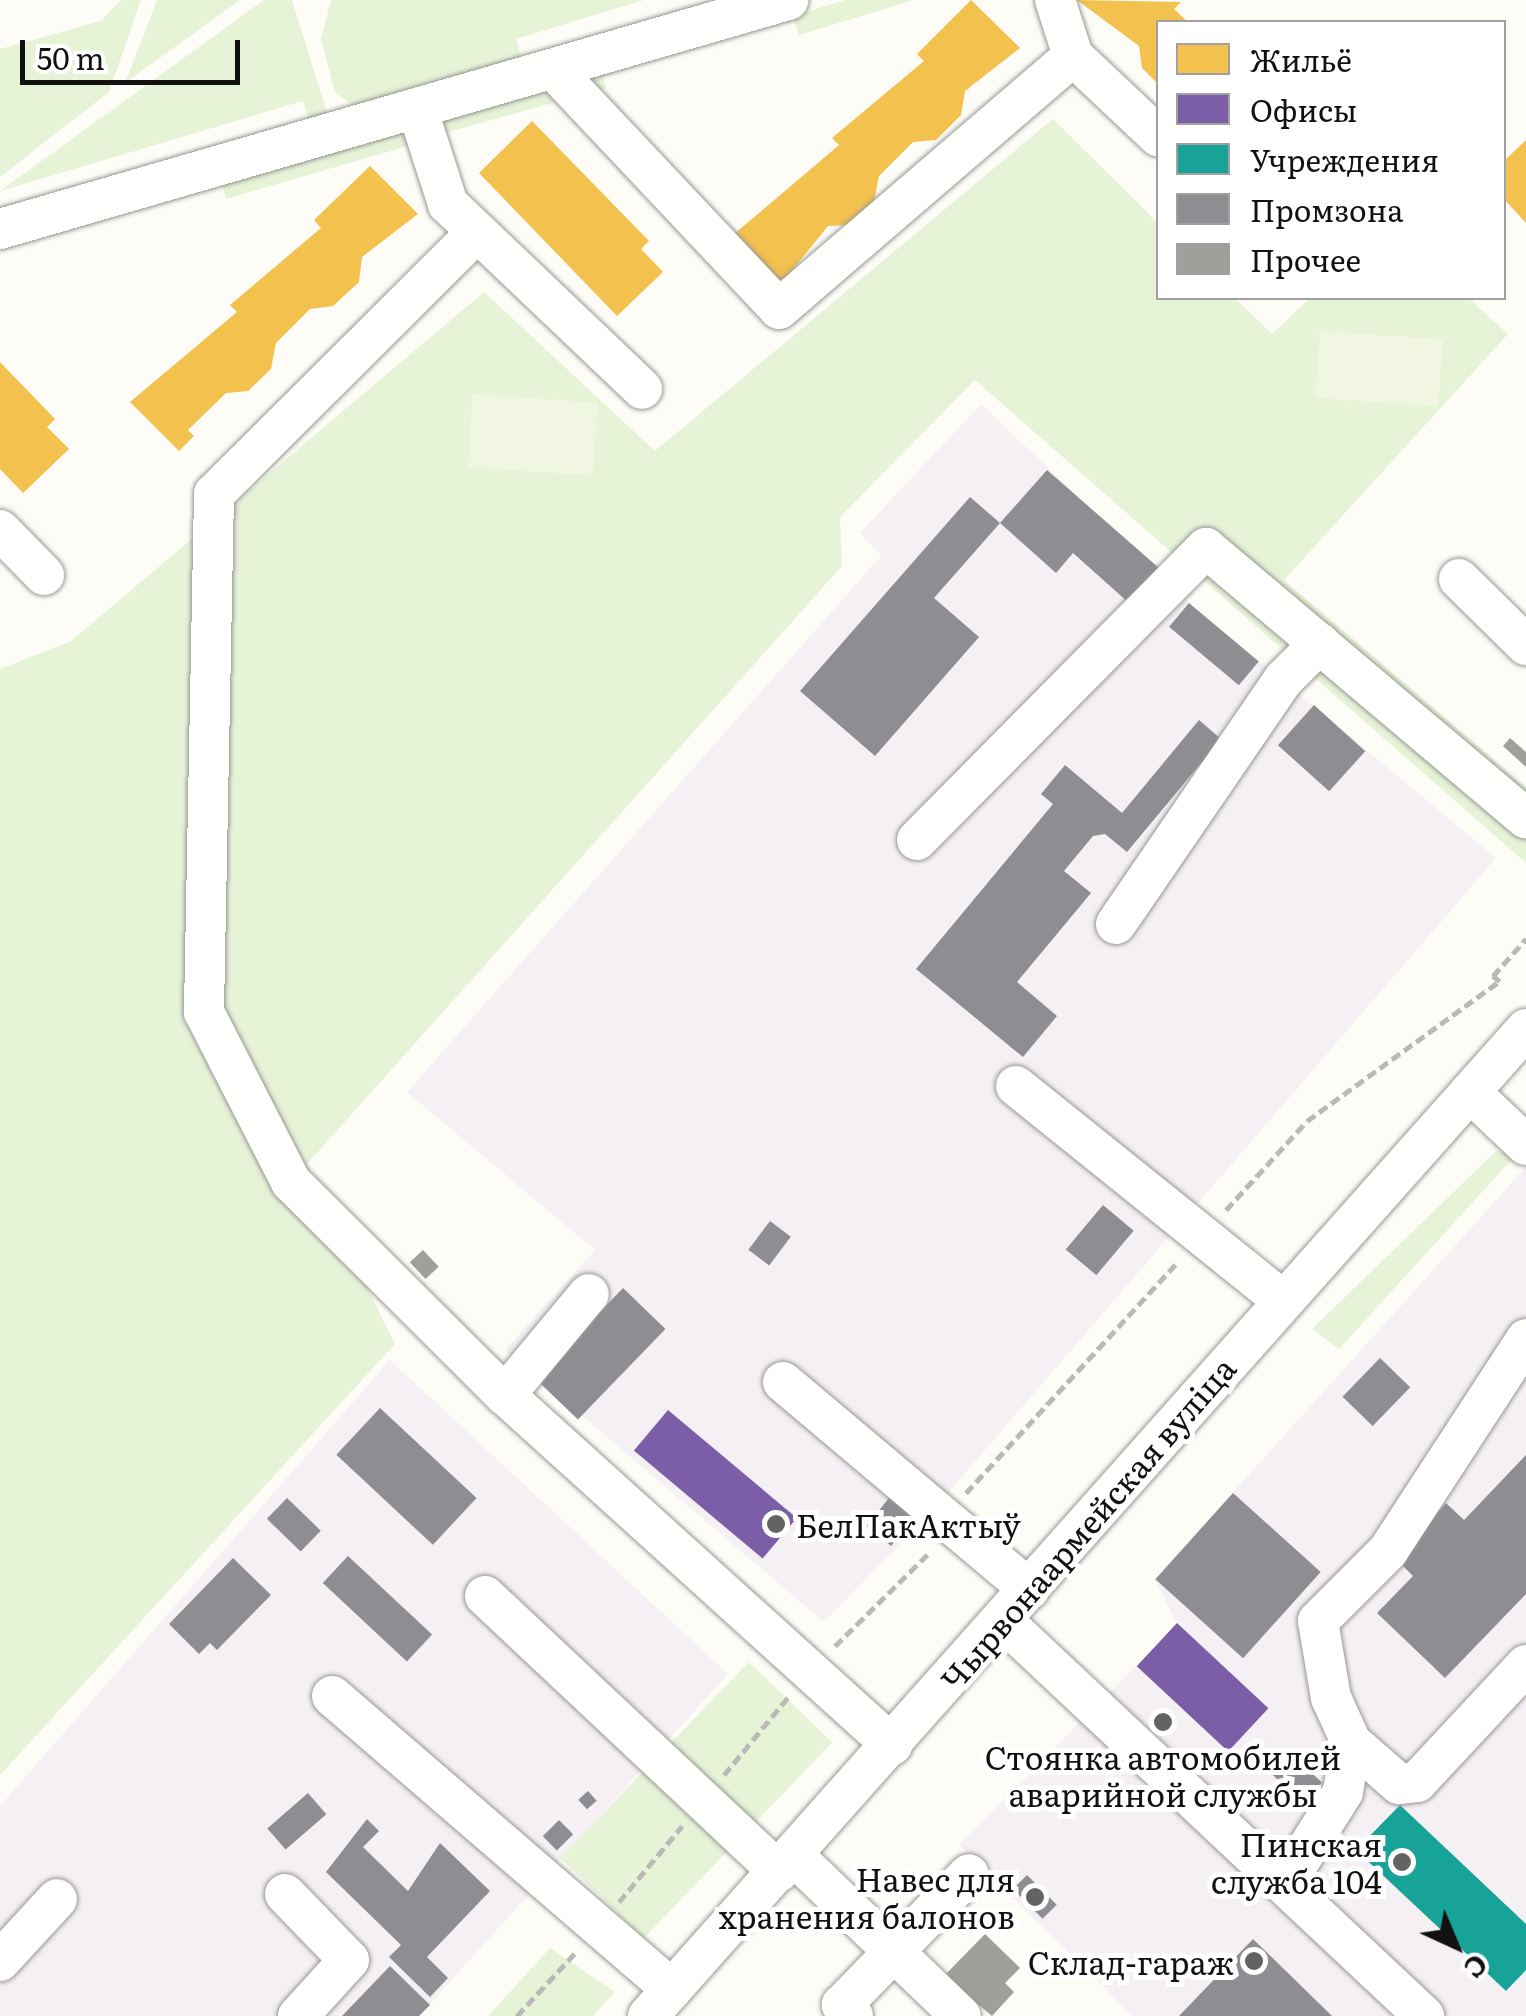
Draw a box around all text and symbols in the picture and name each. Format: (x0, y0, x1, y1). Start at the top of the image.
scale bar (25, 20, 245, 82)
legend (1156, 20, 1506, 300)
text: 50 m (37, 35, 105, 79)
text: Жильё (1250, 37, 1352, 81)
text: Офисы (1250, 87, 1357, 131)
text: Учреждения (1250, 137, 1439, 181)
text: Промзона (1250, 187, 1403, 231)
text: Прочее (1250, 237, 1361, 281)
street label: Чырвонаармейская вуліца (932, 1349, 1242, 1697)
place label: БелПакАктыў (796, 1505, 1021, 1543)
marker: БелПакАктыў (765, 1513, 787, 1535)
marker: Стоянка автомобилей аварийной службы (1152, 1711, 1174, 1733)
place label: Стоянка автомобилей аварийной службы (985, 1738, 1341, 1813)
place label: Пинская служба 104 (1211, 1825, 1382, 1900)
marker: Пинская служба 104 (1391, 1851, 1413, 1873)
place label: Навес для хранения балонов (719, 1860, 1015, 1935)
marker: Навес для хранения балонов (1024, 1886, 1046, 1908)
north arrow (1406, 1896, 1506, 1996)
place label: Склад-гараж (1028, 1942, 1234, 1980)
text: С (1455, 1946, 1499, 1990)
marker: Склад-гараж (1243, 1950, 1265, 1972)

